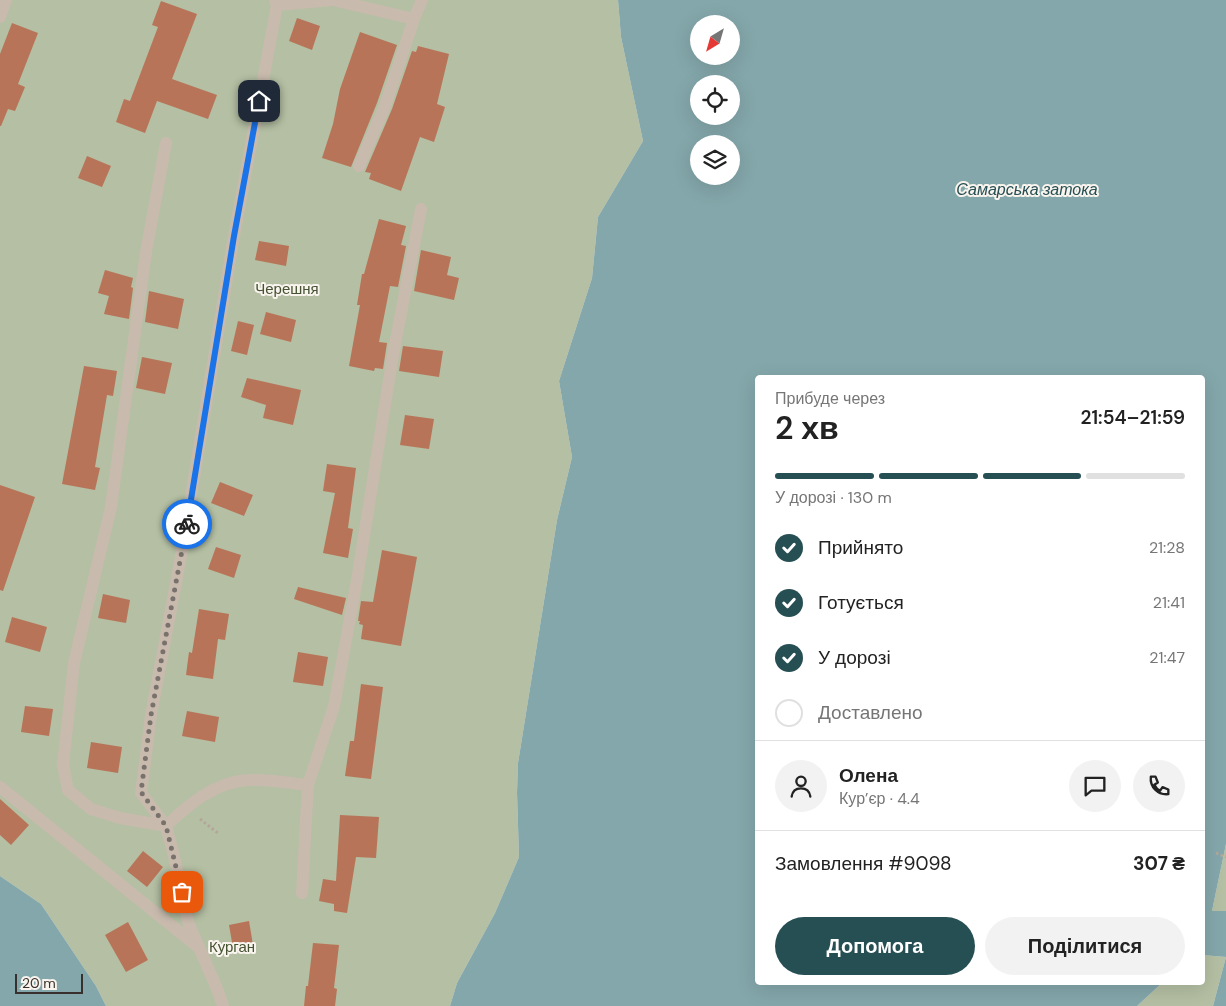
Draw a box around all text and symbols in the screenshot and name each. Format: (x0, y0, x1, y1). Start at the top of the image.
north arrow (690, 15, 740, 65)
map controls (690, 15, 740, 185)
button: locate (690, 75, 740, 125)
pin (238, 80, 280, 122)
icon: home (245, 87, 273, 115)
button: layers (690, 135, 740, 185)
water label: Самарська затока (956, 179, 1098, 200)
park label: Черешня (255, 279, 319, 299)
text: Прибуде через (775, 388, 885, 409)
text: 21:54–21:59 (1081, 405, 1185, 430)
text: 2 хв (775, 407, 839, 449)
text: У дорозі · 130 m (775, 487, 892, 508)
courier (162, 499, 212, 549)
icon: bike (173, 510, 201, 538)
icon: check (775, 534, 803, 562)
text: Прийнято (818, 535, 903, 560)
text: 21:28 (1149, 537, 1185, 558)
icon: check (775, 589, 803, 617)
text: Готується (818, 590, 904, 615)
text: 21:41 (1153, 592, 1185, 613)
icon: check (775, 644, 803, 672)
text: У дорозі (818, 645, 891, 670)
text: 21:47 (1149, 647, 1185, 668)
text: Доставлено (818, 700, 923, 725)
button: person (775, 760, 827, 812)
button: chat (1069, 760, 1121, 812)
button: phone (1133, 760, 1185, 812)
text: Олена (839, 763, 898, 788)
text: Кур’єр · 4.4 (839, 788, 920, 809)
text: Замовлення #9098 (775, 851, 952, 876)
text: 307 ₴ (1133, 851, 1185, 876)
pin (161, 871, 203, 913)
icon: bag (168, 878, 196, 906)
button: Допомога (775, 917, 975, 975)
button: Поділитися (985, 917, 1185, 975)
park label: Курган (209, 937, 255, 957)
scale bar (15, 971, 82, 994)
text: 20 m (22, 974, 56, 992)

